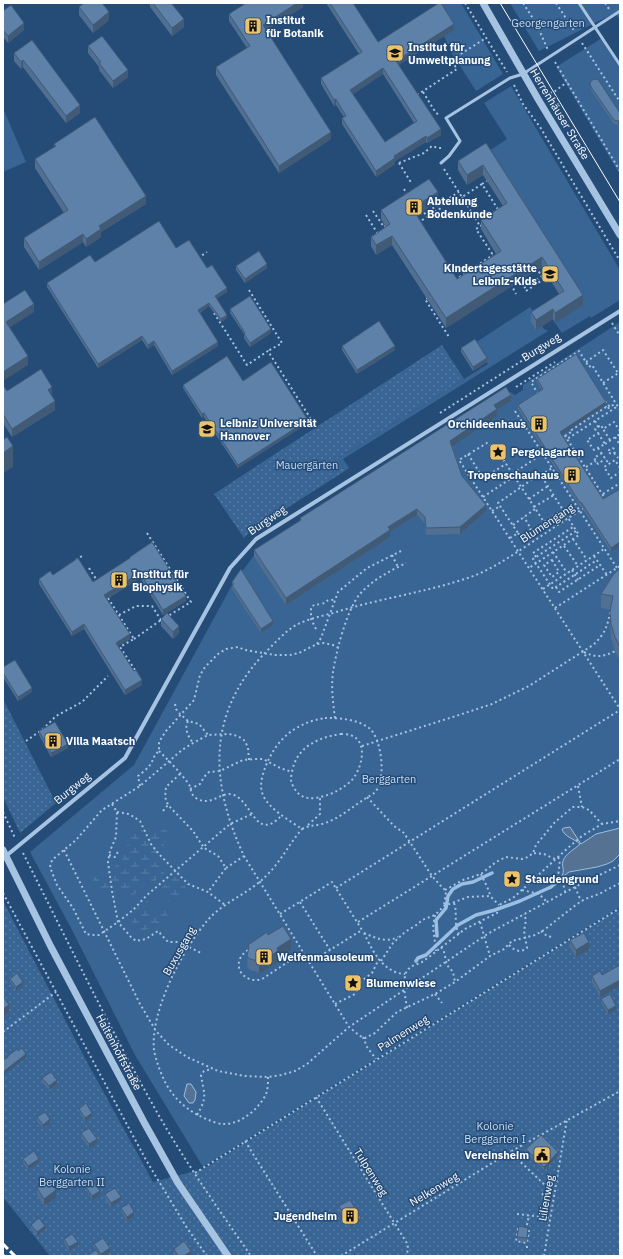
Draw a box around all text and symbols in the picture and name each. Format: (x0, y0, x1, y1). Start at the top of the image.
place label: Institut für Botanik (266, 13, 324, 40)
building icon: Institut für Botanik (243, 16, 263, 36)
park label: Georgengarten (511, 16, 585, 30)
place label: Institut für Umweltplanung (408, 40, 491, 67)
school or university icon: Institut für Umweltplanung (385, 43, 405, 63)
street label: Herrenhäuser Straße (527, 66, 593, 162)
place label: Abteilung Bodenkunde (427, 194, 492, 221)
building icon: Abteilung Bodenkunde (404, 197, 424, 217)
place label: Kindertagesstätte Leibniz-Kids (444, 261, 537, 288)
school or university icon: Kindertagesstätte Leibniz-Kids (540, 264, 560, 284)
street label: Burgweg (519, 329, 563, 364)
building icon: Orchideenhaus (529, 414, 549, 434)
place label: Leibniz Universität Hannover (220, 416, 317, 443)
place label: Orchideenhaus (448, 417, 526, 431)
school or university icon: Leibniz Universität Hannover (197, 419, 217, 439)
place icon: Pergolagarten (488, 442, 508, 462)
place label: Pergolagarten (511, 445, 584, 459)
park label: Mauergärten (276, 458, 338, 472)
building icon: Tropenschauhaus (562, 465, 582, 485)
place label: Tropenschauhaus (468, 468, 559, 482)
street label: Blumengang (517, 500, 577, 546)
street label: Burgweg (245, 502, 289, 538)
place label: Institut für Biophysik (132, 567, 189, 594)
building icon: Institut für Biophysik (109, 570, 129, 590)
building icon: Villa Maatsch (43, 731, 63, 751)
place label: Villa Maatsch (66, 734, 135, 748)
street label: Burgweg (51, 769, 93, 807)
park label: Berggarten (362, 772, 416, 786)
place icon: Staudengrund (502, 869, 522, 889)
place label: Staudengrund (525, 872, 599, 886)
street label: Buxusgang (159, 924, 199, 978)
building icon: Welfenmausoleum (254, 947, 274, 967)
place label: Welfenmausoleum (277, 950, 374, 964)
place icon: Blumenwiese (343, 973, 363, 993)
place label: Blumenwiese (366, 976, 436, 990)
street label: Haltenhoffstraße (93, 1012, 145, 1092)
street label: Palmenweg (375, 1012, 431, 1054)
park label: Kolonie Berggarten I (464, 1119, 526, 1146)
street label: Tulpenweg (351, 1145, 391, 1199)
public building icon: Vereinsheim (532, 1145, 552, 1165)
place label: Vereinsheim (465, 1148, 529, 1162)
park label: Kolonie Berggarten II (39, 1162, 105, 1189)
street label: Nelkenweg (407, 1169, 461, 1209)
street label: Lilienweg (535, 1174, 557, 1222)
building icon: Jugendheim (340, 1206, 360, 1226)
place label: Jugendheim (273, 1209, 337, 1223)

